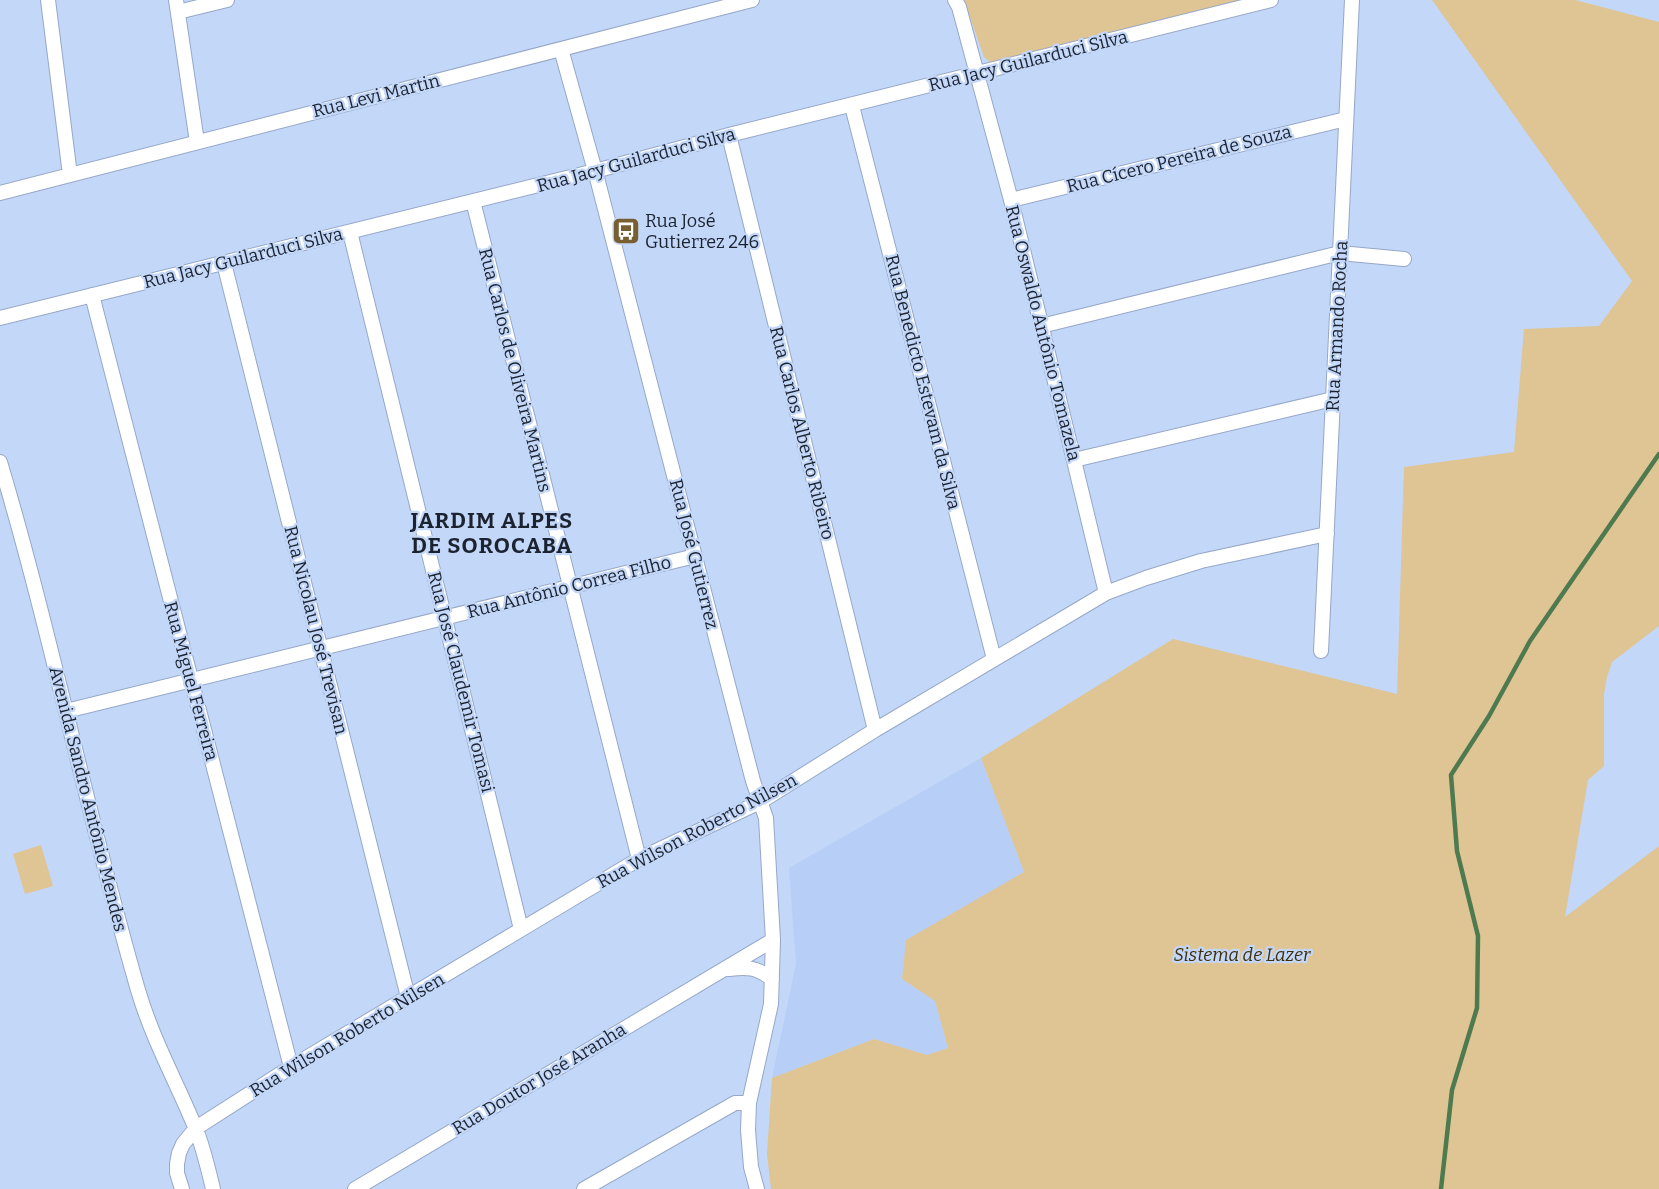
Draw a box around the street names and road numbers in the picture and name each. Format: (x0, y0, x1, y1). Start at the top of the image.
street label: Rua Jacy Guilarduci Silva (926, 26, 1130, 96)
street label: Rua Levi Martin (310, 69, 443, 122)
street label: Rua Cícero Pereira de Souza (1064, 120, 1294, 198)
street label: Rua Jacy Guilarduci Silva (534, 123, 738, 197)
street label: Rua Oswaldo Antônio Tomazela (1001, 203, 1086, 463)
street label: Rua Jacy Guilarduci Silva (141, 223, 345, 293)
street label: Rua Armando Rocha (1322, 240, 1352, 412)
street label: Rua Carlos de Oliveira Martins (474, 246, 556, 494)
street label: Rua Benedicto Estevam da Silva (881, 252, 965, 512)
street label: Rua Carlos Alberto Ribeiro (765, 324, 839, 542)
street label: Rua José Gutierrez (665, 477, 723, 631)
street label: Rua Nicolau José Trevisan (279, 523, 353, 737)
street label: Rua Antônio Correa Filho (465, 551, 673, 623)
street label: Rua José Claudemir Tomasi (423, 569, 499, 795)
street label: Rua Miguel Ferreira (159, 599, 223, 763)
street label: Avenida Sandro Antônio Mendes (44, 664, 132, 934)
street label: Rua Wilson Roberto Nilsen (593, 769, 801, 893)
street label: Rua Wilson Roberto Nilsen (246, 968, 449, 1102)
street label: Rua Doutor José Aranha (448, 1018, 630, 1140)

